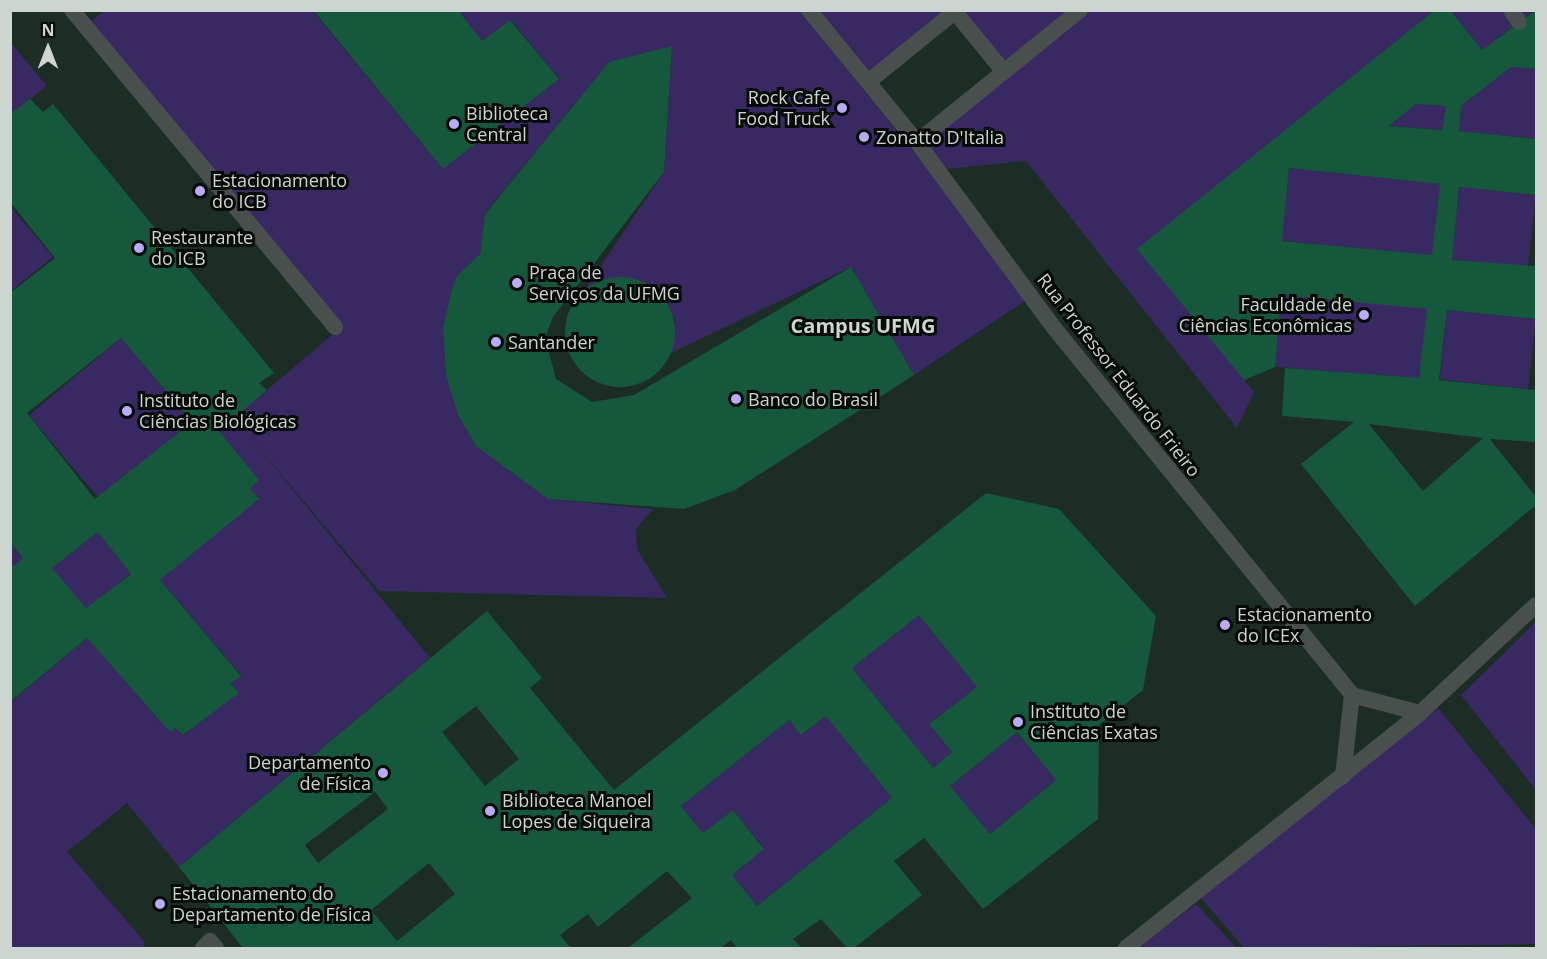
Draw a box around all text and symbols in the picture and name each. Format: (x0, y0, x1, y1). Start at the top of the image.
north arrow (18, 18, 78, 78)
text: N (41, 19, 55, 41)
place label: Rock Cafe Food Truck (737, 87, 830, 130)
marker: Rock Cafe Food Truck (835, 101, 849, 115)
place label: Biblioteca Central (466, 103, 548, 146)
marker: Biblioteca Central (447, 117, 461, 131)
place label: Zonatto D'Italia (876, 126, 1004, 148)
marker: Zonatto D'Italia (857, 130, 871, 144)
place label: Estacionamento do ICB (212, 170, 347, 213)
marker: Estacionamento do ICB (193, 184, 207, 198)
place label: Restaurante do ICB (151, 227, 253, 270)
marker: Restaurante do ICB (132, 241, 146, 255)
place label: Praça de Serviços da UFMG (529, 262, 680, 304)
street label: Rua Professor Eduardo Frieiro (1033, 269, 1205, 481)
marker: Praça de Serviços da UFMG (510, 276, 524, 290)
place label: Faculdade de Ciências Econômicas (1179, 294, 1352, 336)
marker: Faculdade de Ciências Econômicas (1357, 308, 1371, 322)
district label: Campus UFMG (791, 313, 935, 337)
place label: Santander (508, 331, 595, 353)
marker: Santander (489, 335, 503, 349)
place label: Banco do Brasil (748, 388, 878, 410)
place label: Instituto de Ciências Biológicas (139, 390, 296, 432)
marker: Banco do Brasil (729, 392, 743, 406)
marker: Instituto de Ciências Biológicas (120, 404, 134, 418)
place label: Estacionamento do ICEx (1237, 604, 1372, 646)
marker: Estacionamento do ICEx (1218, 618, 1232, 632)
place label: Instituto de Ciências Exatas (1030, 701, 1158, 744)
marker: Instituto de Ciências Exatas (1011, 715, 1025, 729)
place label: Departamento de Física (248, 752, 371, 795)
marker: Departamento de Física (376, 766, 390, 780)
place label: Biblioteca Manoel Lopes de Siqueira (502, 790, 652, 832)
marker: Biblioteca Manoel Lopes de Siqueira (483, 804, 497, 818)
place label: Estacionamento do Departamento de Física (172, 883, 371, 926)
marker: Estacionamento do Departamento de Física (153, 897, 167, 911)

